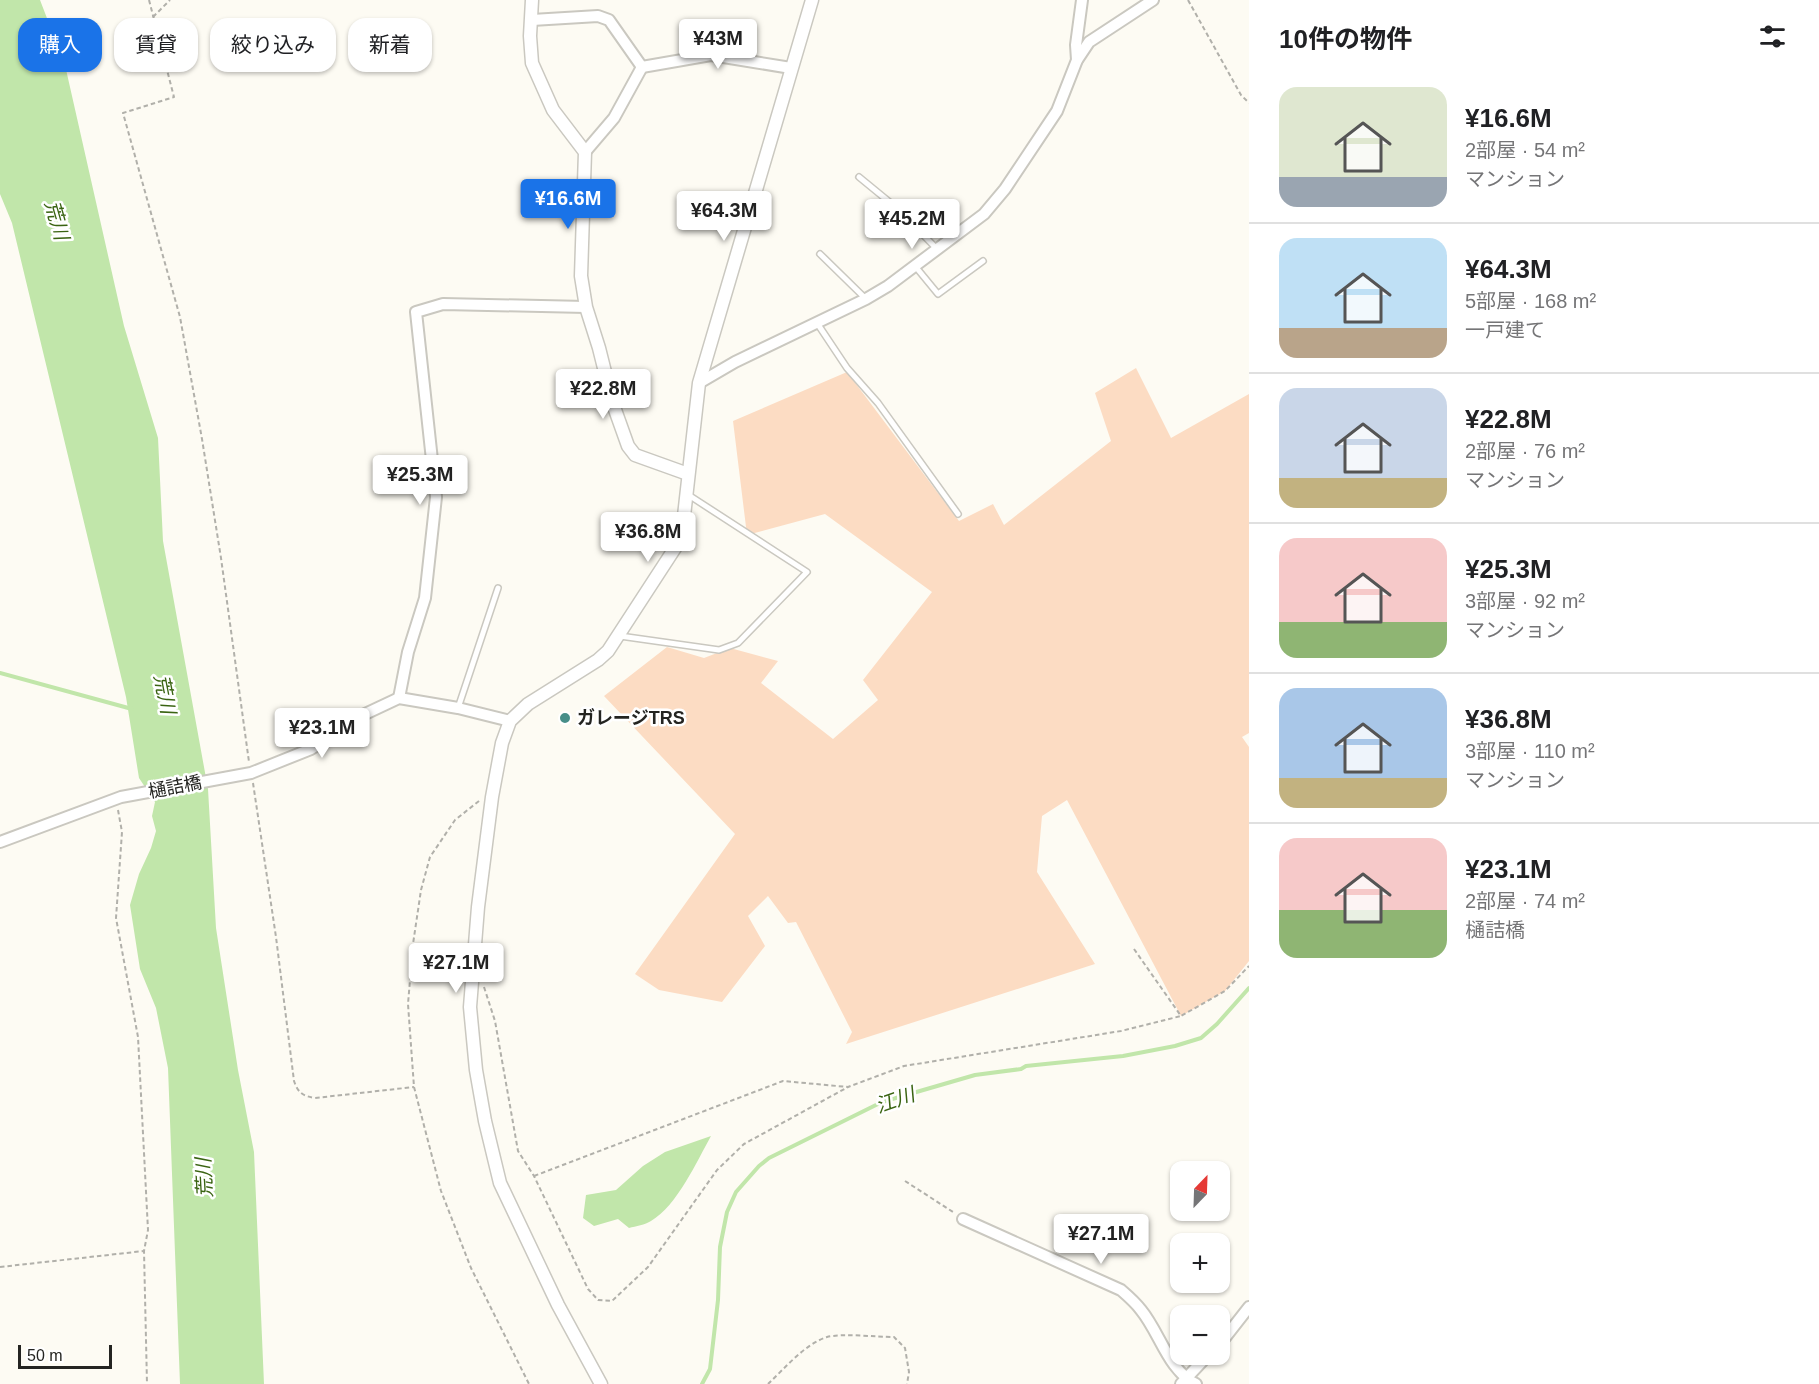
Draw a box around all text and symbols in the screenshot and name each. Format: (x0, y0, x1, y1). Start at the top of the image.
chip: 購入 (18, 18, 102, 72)
chip: 賃貸 (114, 18, 198, 72)
chip: 絞り込み (210, 18, 336, 72)
chip: 新着 (348, 18, 432, 72)
pin: ¥43M (682, 19, 754, 70)
icon: filters (1756, 20, 1789, 53)
text: 10件の物件 (1279, 24, 1412, 54)
text: ¥43M (693, 27, 743, 49)
text: ¥16.6M (1465, 103, 1552, 133)
icon: home (1327, 111, 1399, 183)
text: 2部屋 · 54 m² (1465, 139, 1585, 161)
text: マンション (1465, 168, 1565, 190)
pin: ¥16.6M (519, 179, 617, 230)
text: ¥16.6M (535, 187, 601, 209)
pin: ¥64.3M (675, 191, 773, 242)
water label: 荒川 (41, 198, 74, 244)
text: ¥64.3M (691, 199, 757, 221)
pin: ¥45.2M (863, 199, 961, 250)
text: ¥45.2M (879, 207, 945, 229)
text: ¥64.3M (1465, 254, 1552, 284)
icon: home (1327, 262, 1399, 334)
text: 5部屋 · 168 m² (1465, 290, 1596, 312)
text: 一戸建て (1465, 319, 1545, 341)
pin: ¥22.8M (554, 369, 652, 420)
text: ¥22.8M (570, 377, 636, 399)
text: ¥22.8M (1465, 404, 1552, 434)
icon: home (1327, 412, 1399, 484)
text: 2部屋 · 76 m² (1465, 440, 1585, 462)
pin: ¥25.3M (371, 455, 469, 506)
text: ¥25.3M (387, 463, 453, 485)
text: マンション (1465, 469, 1565, 491)
pin: ¥36.8M (599, 512, 697, 563)
text: ¥36.8M (615, 520, 681, 542)
text: ¥25.3M (1465, 554, 1552, 584)
icon: home (1327, 562, 1399, 634)
text: 3部屋 · 92 m² (1465, 590, 1585, 612)
text: マンション (1465, 619, 1565, 641)
water label: 荒川 (150, 672, 180, 718)
text: ¥36.8M (1465, 704, 1552, 734)
pin: ¥23.1M (273, 708, 371, 759)
place label: ガレージTRS (577, 708, 685, 728)
marker: ガレージTRS (558, 711, 572, 725)
icon: home (1327, 712, 1399, 784)
text: ¥23.1M (289, 716, 355, 738)
text: 3部屋 · 110 m² (1465, 740, 1595, 762)
text: マンション (1465, 769, 1565, 791)
street label: 樋詰橋 (147, 772, 203, 802)
text: ¥23.1M (1465, 854, 1552, 884)
icon: home (1327, 862, 1399, 934)
text: 2部屋 · 74 m² (1465, 890, 1585, 912)
text: 樋詰橋 (1465, 919, 1525, 941)
pin: ¥27.1M (407, 943, 505, 994)
text: ¥27.1M (423, 951, 489, 973)
water label: 江川 (873, 1082, 919, 1117)
water label: 荒川 (192, 1155, 216, 1199)
north arrow (1170, 1161, 1230, 1221)
map controls (1170, 1161, 1230, 1365)
pin: ¥27.1M (1052, 1214, 1150, 1265)
text: ¥27.1M (1068, 1222, 1134, 1244)
button: + (1170, 1233, 1230, 1293)
button: − (1170, 1305, 1230, 1365)
scale bar (18, 1342, 112, 1370)
text: 50 m (27, 1347, 63, 1364)

